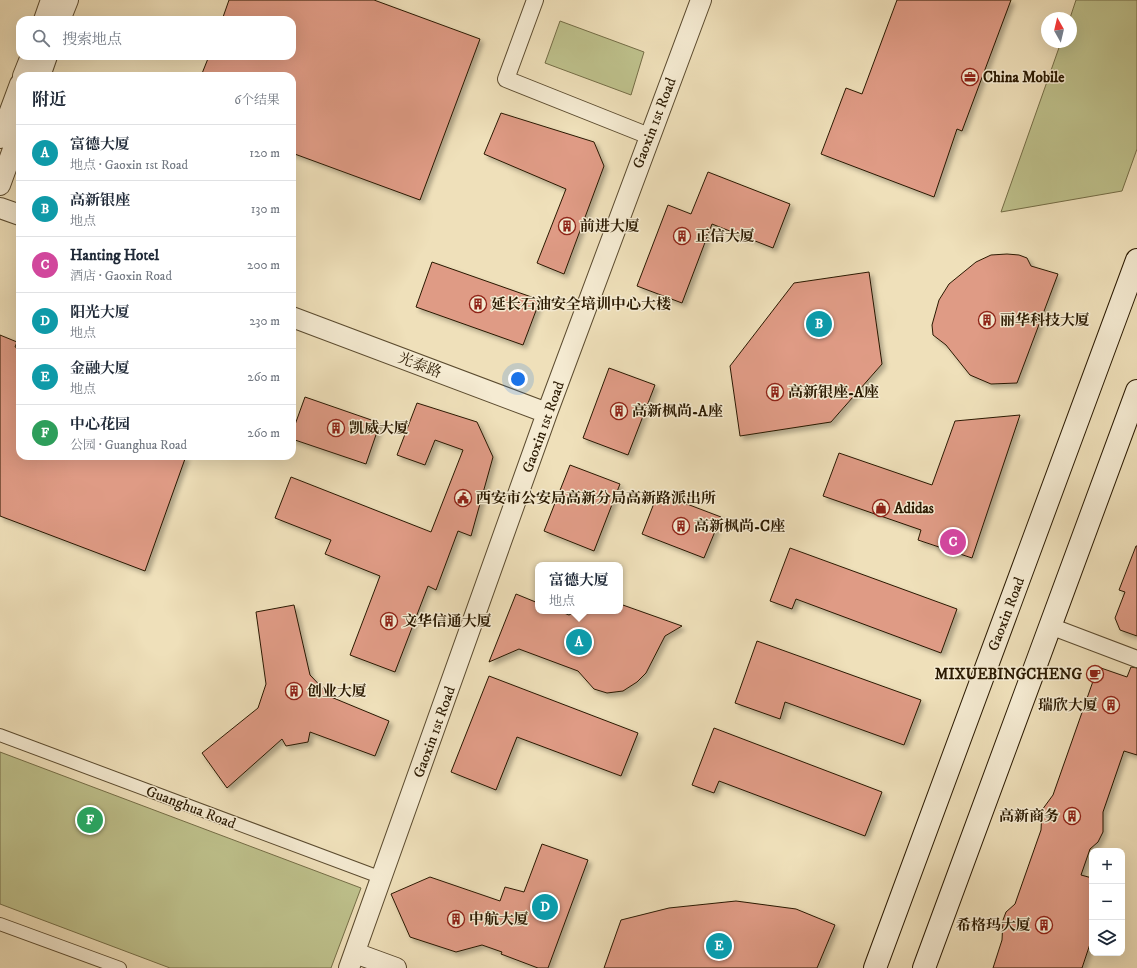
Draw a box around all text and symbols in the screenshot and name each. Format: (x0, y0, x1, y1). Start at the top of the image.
north arrow (1041, 12, 1077, 48)
search box (16, 16, 296, 60)
icon: search (30, 27, 52, 49)
text: 搜索地点 (62, 30, 122, 49)
office icon: China Mobile (960, 67, 980, 87)
place label: China Mobile (983, 68, 1065, 87)
street label: Gaoxin 1st Road (628, 74, 681, 171)
text: 附近 (32, 89, 66, 111)
text: 6个结果 (234, 92, 280, 108)
text: 富德大厦 (70, 135, 130, 154)
text: A (41, 145, 49, 161)
text: 120 m (249, 145, 280, 161)
text: 地点 · Gaoxin 1st Road (70, 157, 188, 173)
text: 高新银座 (70, 191, 130, 210)
text: B (41, 201, 49, 217)
text: 130 m (251, 201, 280, 217)
text: 地点 (70, 213, 96, 229)
building icon: 前进大厦 (557, 216, 577, 236)
place label: 前进大厦 (580, 217, 640, 236)
building icon: 正信大厦 (672, 226, 692, 246)
place label: 正信大厦 (695, 227, 755, 246)
text: Hanting Hotel (70, 246, 159, 265)
text: C (41, 257, 49, 273)
text: 200 m (247, 257, 280, 273)
text: 酒店 · Gaoxin Road (70, 268, 172, 284)
building icon: 延长石油安全培训中心大楼 (468, 294, 488, 314)
place label: 延长石油安全培训中心大楼 (491, 295, 671, 314)
text: 阳光大厦 (70, 303, 130, 322)
pin: B (806, 309, 832, 339)
building icon: 丽华科技大厦 (977, 310, 997, 330)
place label: 丽华科技大厦 (1000, 311, 1090, 330)
text: D (40, 313, 50, 329)
text: 230 m (249, 313, 280, 329)
text: 地点 (70, 325, 96, 341)
street label: 光泰路 (395, 349, 444, 382)
text: 金融大厦 (70, 359, 130, 378)
text: E (40, 369, 50, 385)
text: 260 m (247, 369, 280, 385)
your location (508, 369, 528, 389)
street label: Gaoxin 1st Road (518, 378, 569, 476)
text: 地点 (70, 381, 96, 397)
building icon: 高新银座-A座 (765, 382, 785, 402)
place label: 高新银座-A座 (788, 383, 879, 402)
building icon: 高新枫尚-A座 (609, 401, 629, 421)
place label: 高新枫尚-A座 (632, 402, 723, 421)
text: 中心花园 (70, 415, 130, 434)
building icon: 凯威大厦 (326, 418, 346, 438)
place label: 凯威大厦 (349, 419, 409, 438)
text: F (41, 425, 49, 441)
text: 260 m (247, 425, 280, 441)
text: 公园 · Guanghua Road (70, 437, 187, 453)
public building icon: 西安市公安局高新分局高新路派出所 (453, 488, 473, 508)
place label: 西安市公安局高新分局高新路派出所 (476, 489, 716, 508)
shop icon: Adidas (871, 498, 891, 518)
place label: Adidas (893, 499, 934, 518)
building icon: 高新枫尚-C座 (671, 516, 691, 536)
place label: 高新枫尚-C座 (694, 517, 785, 536)
pin: C (940, 527, 966, 557)
popup (535, 562, 623, 614)
text: 富德大厦 (549, 571, 609, 590)
street label: Gaoxin Road (984, 574, 1029, 654)
text: 地点 (549, 593, 575, 609)
building icon: 文华信通大厦 (379, 611, 399, 631)
place label: 文华信通大厦 (402, 612, 492, 631)
pin: A (566, 627, 592, 657)
cafe icon: MIXUEBINGCHENG (1085, 664, 1105, 684)
place label: MIXUEBINGCHENG (935, 665, 1083, 684)
building icon: 创业大厦 (284, 681, 304, 701)
place label: 创业大厦 (307, 682, 367, 701)
street label: Gaoxin 1st Road (409, 683, 460, 781)
building icon: 瑞欣大厦 (1101, 695, 1121, 715)
place label: 瑞欣大厦 (1038, 696, 1098, 715)
street label: Guanghua Road (143, 782, 239, 834)
pin: F (77, 805, 103, 835)
building icon: 高新商务 (1062, 806, 1082, 826)
place label: 高新商务 (999, 807, 1059, 826)
map controls (1089, 848, 1125, 956)
button: + (1089, 848, 1125, 884)
button: − (1089, 884, 1125, 920)
pin: D (532, 892, 558, 922)
building icon: 中航大厦 (446, 909, 466, 929)
place label: 中航大厦 (469, 910, 529, 929)
building icon: 希格玛大厦 (1034, 915, 1054, 935)
place label: 希格玛大厦 (956, 916, 1031, 935)
button: layers (1089, 920, 1125, 956)
pin: E (706, 931, 732, 961)

